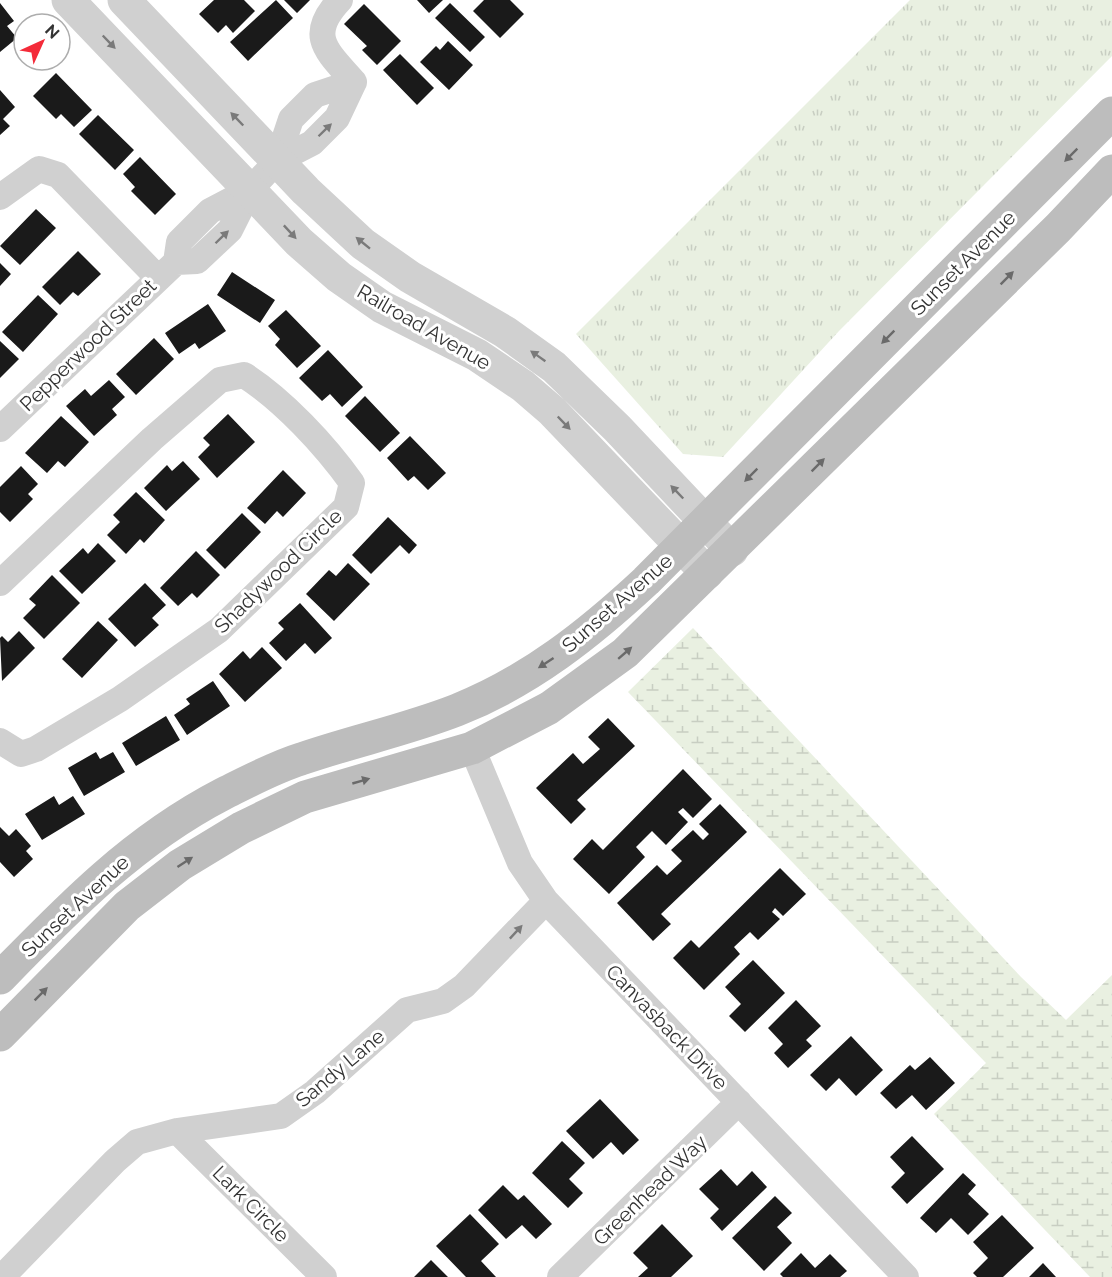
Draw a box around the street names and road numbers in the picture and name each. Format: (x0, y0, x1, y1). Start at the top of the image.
street label: Sunset Avenue (906, 205, 1021, 320)
street label: Pepperwood Street (15, 274, 161, 416)
street label: Railroad Avenue (353, 279, 495, 375)
street label: Shadywood Circle (209, 504, 347, 638)
street label: Sunset Avenue (557, 548, 677, 657)
street label: Sunset Avenue (16, 850, 134, 962)
street label: Canvasback Drive (601, 959, 733, 1095)
street label: Sandy Lane (291, 1024, 389, 1112)
street label: Greenhead Way (588, 1130, 712, 1250)
street label: Lark Circle (208, 1161, 294, 1247)

